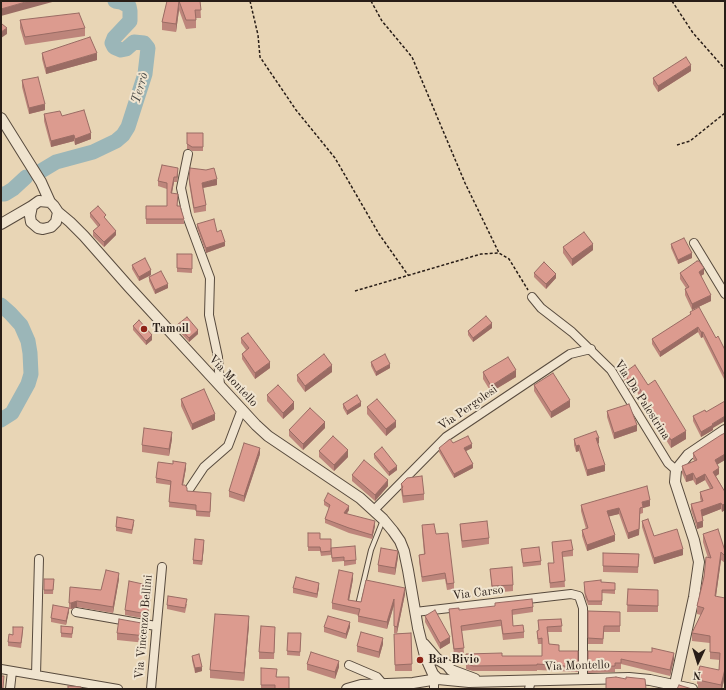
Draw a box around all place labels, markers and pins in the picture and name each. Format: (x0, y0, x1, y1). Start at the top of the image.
place label: Tamoil (152, 322, 189, 336)
marker: Tamoil (139, 324, 149, 334)
place label: Bar Bivio (428, 653, 479, 667)
marker: Bar Bivio (415, 655, 425, 665)

